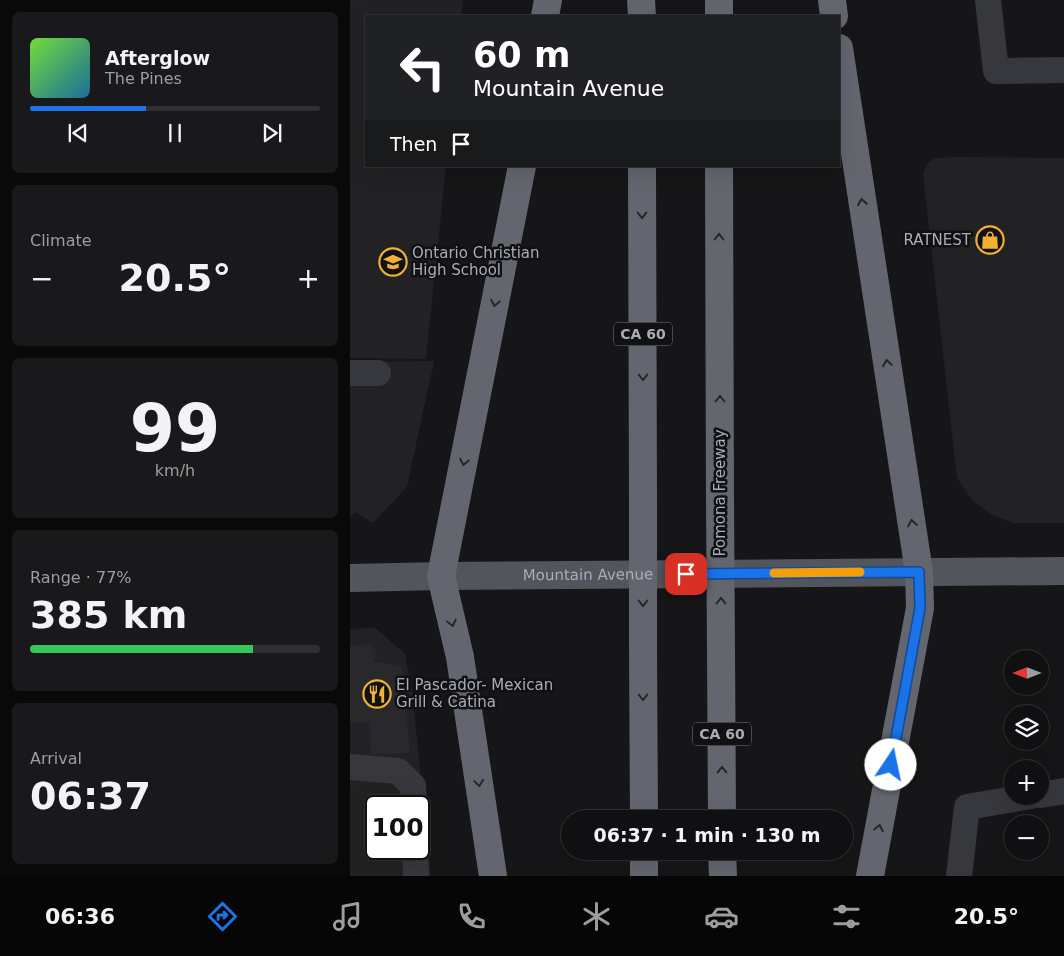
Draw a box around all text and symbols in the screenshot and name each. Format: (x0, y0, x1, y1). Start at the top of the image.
icon: left (390, 35, 455, 100)
text: 60 m (473, 35, 570, 75)
text: Afterglow (105, 47, 210, 69)
text: The Pines (105, 69, 182, 88)
text: Mountain Avenue (473, 76, 664, 101)
icon: previous (64, 119, 92, 147)
icon: pause (161, 119, 189, 147)
icon: next (258, 119, 286, 147)
icon: arrive (447, 130, 475, 158)
text: Then (390, 133, 437, 155)
one-way arrow (858, 198, 868, 207)
one-way arrow (637, 212, 647, 219)
shop icon: RATNEST (975, 225, 1005, 255)
text: Climate (30, 231, 92, 250)
place label: RATNEST (904, 231, 972, 249)
one-way arrow (714, 233, 724, 240)
place label: Ontario Christian High School (412, 244, 540, 279)
school or university icon: Ontario Christian High School (378, 247, 408, 277)
text: 20.5° (119, 256, 231, 300)
text: − (30, 262, 53, 295)
text: + (297, 262, 320, 295)
one-way arrow (490, 298, 501, 307)
road number: CA 60 (614, 322, 672, 346)
one-way arrow (882, 358, 893, 366)
one-way arrow (638, 374, 648, 382)
text: 99 (130, 391, 220, 466)
one-way arrow (715, 395, 725, 403)
street label: Pomona Freeway (711, 429, 729, 557)
one-way arrow (459, 458, 469, 466)
text: km/h (155, 461, 195, 480)
one-way arrow (907, 519, 917, 528)
pin (665, 553, 707, 595)
icon: arrive (672, 560, 700, 588)
street label: Mountain Avenue (523, 565, 653, 584)
text: Range · 77% (30, 568, 132, 587)
text: 385 km (30, 593, 187, 637)
one-way arrow (716, 597, 726, 605)
one-way arrow (638, 600, 648, 607)
one-way arrow (446, 619, 457, 628)
north arrow (1004, 650, 1049, 695)
map controls (1004, 650, 1049, 860)
place label: El Pascador- Mexican Grill & Catina (396, 676, 553, 711)
restaurant icon: El Pascador- Mexican Grill & Catina (362, 679, 392, 709)
one-way arrow (638, 694, 648, 702)
button: layers (1004, 705, 1049, 750)
road number: CA 60 (693, 722, 751, 746)
position arrow (864, 738, 916, 790)
text: Arrival (30, 749, 82, 768)
button: + (1004, 760, 1049, 805)
one-way arrow (717, 766, 727, 774)
text: 06:37 (30, 774, 151, 818)
one-way arrow (473, 780, 484, 788)
speed limit sign: 100 (365, 795, 430, 860)
button: − (1004, 815, 1049, 860)
text: 06:37 · 1 min · 130 m (593, 824, 821, 846)
one-way arrow (874, 824, 884, 832)
icon: directions (205, 899, 240, 934)
icon: music (330, 899, 365, 934)
icon: phone (454, 899, 489, 934)
icon: climate (579, 899, 614, 934)
icon: car (704, 899, 739, 934)
icon: filters (829, 899, 864, 934)
text: 06:36 (45, 904, 115, 929)
text: 20.5° (954, 904, 1019, 929)

